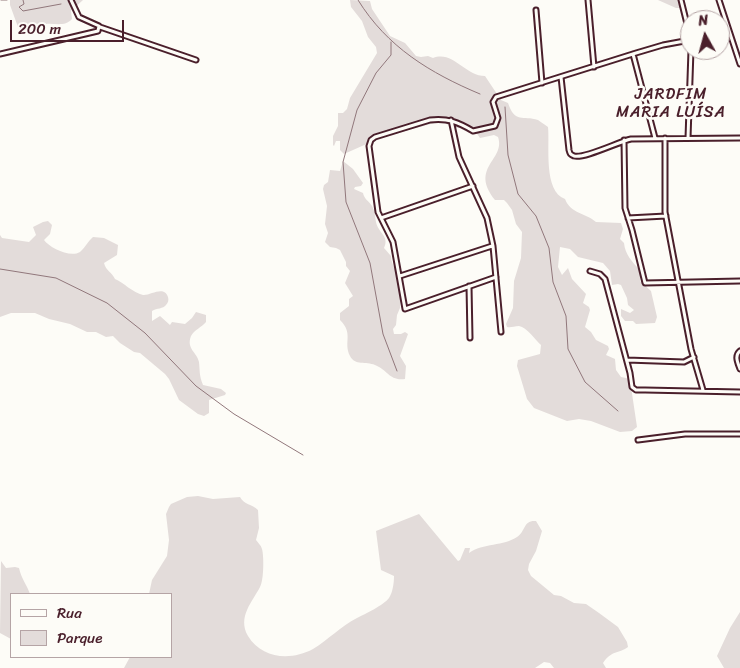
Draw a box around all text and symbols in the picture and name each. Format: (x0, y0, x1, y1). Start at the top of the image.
text: N (697, 8, 710, 34)
scale bar (12, 10, 126, 42)
north arrow (680, 10, 730, 60)
text: 200 m (18, 16, 61, 42)
district label: JARDFIM MARIA LUÍSA (615, 85, 727, 123)
legend (10, 593, 172, 658)
text: Rua (57, 600, 82, 626)
text: Parque (57, 625, 102, 651)

